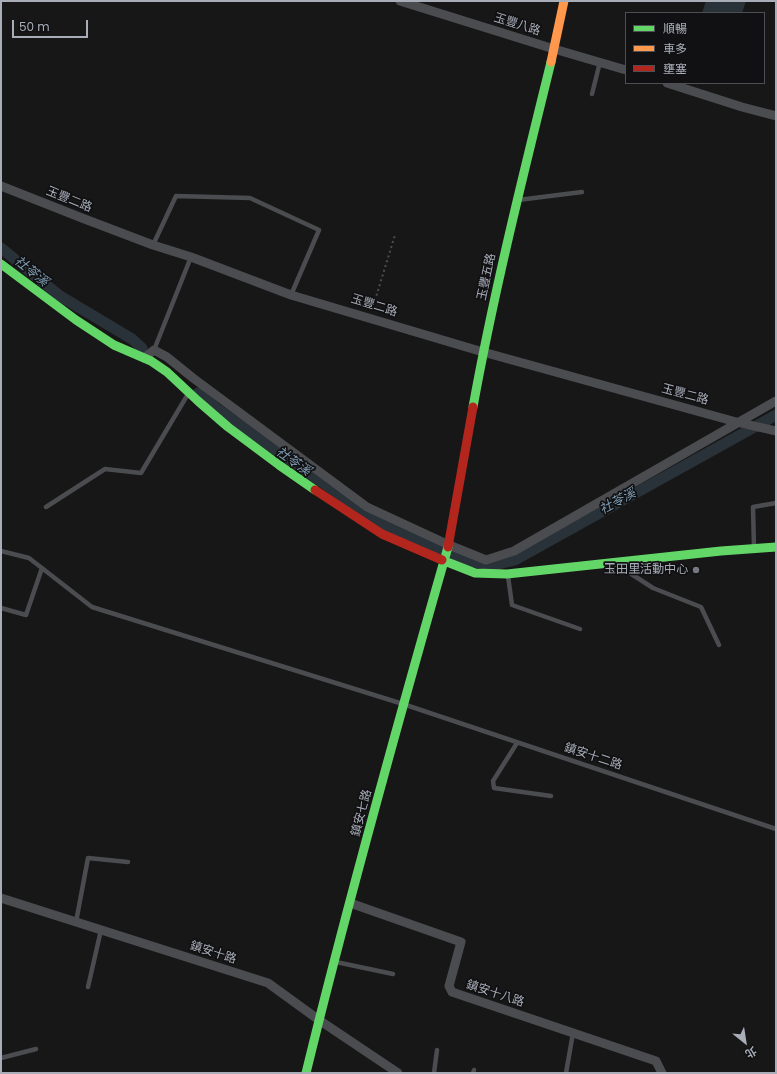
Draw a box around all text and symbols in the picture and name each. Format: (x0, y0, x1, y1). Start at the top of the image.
street label: 玉豐八路 (492, 11, 542, 39)
scale bar (14, 12, 90, 38)
legend (625, 12, 765, 84)
text: 50 m (19, 18, 50, 35)
text: 順暢 (663, 20, 687, 37)
text: 車多 (663, 40, 687, 57)
text: 壅塞 (663, 60, 687, 77)
street label: 玉豐二路 (44, 184, 94, 216)
street label: 玉豐五路 (475, 252, 499, 302)
water label: 社苓溪 (11, 254, 51, 290)
street label: 玉豐二路 (349, 292, 399, 320)
street label: 玉豐二路 (660, 382, 710, 408)
water label: 社苓溪 (273, 444, 313, 480)
water label: 社苓溪 (597, 486, 639, 518)
place label: 玉田里活動中心 (604, 563, 688, 577)
marker: 玉田里活動中心 (691, 565, 701, 575)
street label: 鎮安十二路 (562, 741, 624, 773)
street label: 鎮安七路 (349, 788, 375, 838)
street label: 鎮安十路 (188, 939, 238, 967)
street label: 鎮安十八路 (464, 978, 526, 1010)
north arrow (725, 1022, 765, 1062)
text: 北 (742, 1043, 760, 1062)

